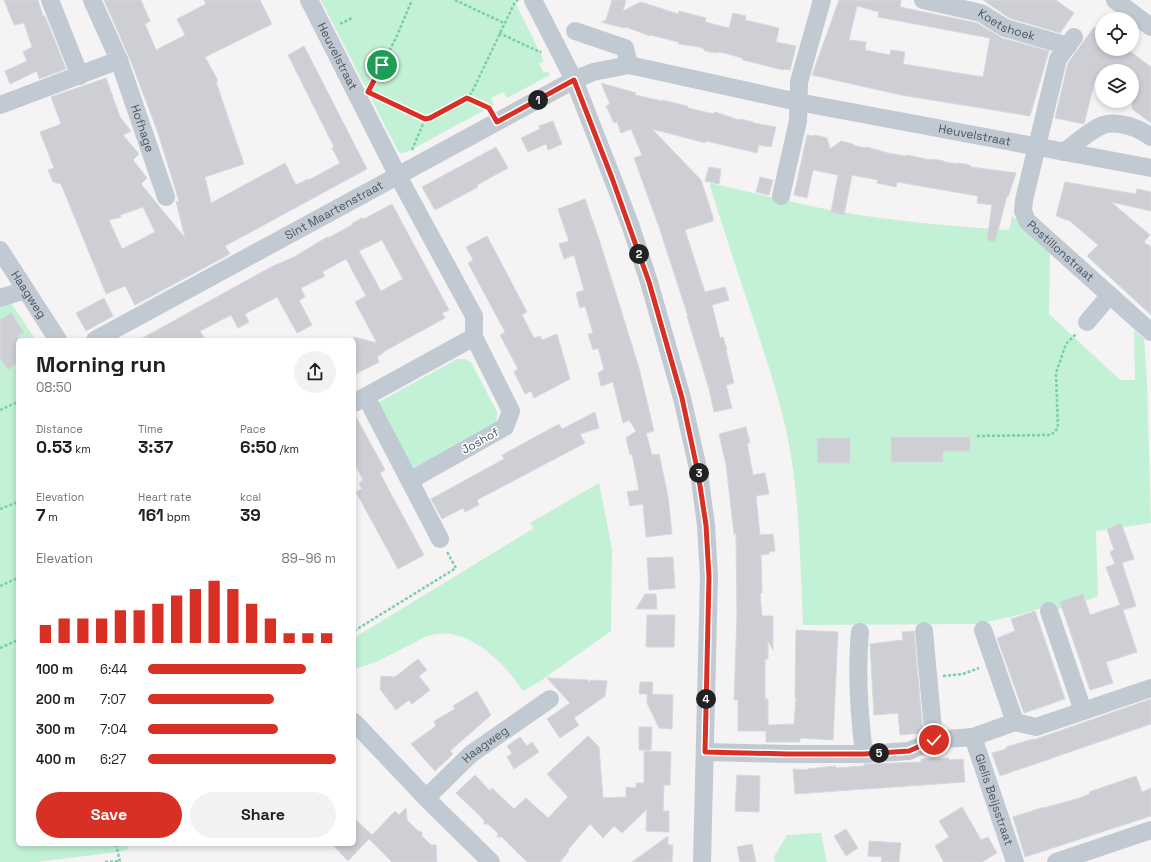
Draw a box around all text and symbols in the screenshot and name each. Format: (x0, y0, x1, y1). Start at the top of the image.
street label: Koetshoek (975, 5, 1038, 44)
map controls (1095, 12, 1139, 108)
button: locate (1095, 12, 1139, 56)
street label: Heuvelstraat (314, 20, 361, 93)
pin (365, 48, 399, 82)
icon: arrive (371, 54, 393, 76)
button: layers (1095, 64, 1139, 108)
pin: 1 (528, 90, 548, 110)
text: 1 (536, 93, 540, 107)
street label: Hofhage (127, 102, 158, 154)
street label: Heuvelstraat (937, 120, 1012, 150)
street label: Sint Maartenstraat (282, 177, 386, 243)
street label: Postillonstraat (1024, 217, 1097, 285)
pin: 2 (629, 244, 649, 264)
text: 2 (636, 247, 642, 261)
street label: Haagweg (7, 268, 50, 321)
text: Morning run (36, 350, 166, 378)
button: share (294, 351, 336, 393)
text: 08:50 (36, 379, 72, 396)
text: Distance (36, 422, 83, 436)
text: Time (138, 422, 163, 436)
text: Pace (240, 422, 266, 436)
street label: Joshof (458, 424, 502, 458)
text: 0.53 (36, 436, 72, 458)
text: 3:37 (138, 436, 173, 458)
text: 6:50 (240, 436, 277, 458)
text: km (72, 442, 91, 456)
text: /km (277, 442, 299, 456)
pin: 3 (689, 463, 709, 483)
text: 3 (696, 466, 702, 480)
text: Elevation (36, 490, 84, 504)
text: Heart rate (138, 490, 191, 504)
text: kcal (240, 490, 261, 504)
text: 7 (36, 504, 45, 526)
text: 161 (138, 504, 164, 526)
text: 39 (240, 504, 261, 526)
text: m (45, 510, 58, 524)
text: bpm (164, 510, 190, 524)
text: Elevation (36, 550, 93, 567)
text: 89–96 m (282, 550, 336, 567)
text: 100 m (36, 661, 73, 678)
text: 6:44 (100, 661, 128, 678)
pin: 4 (696, 689, 716, 709)
text: 200 m (36, 691, 75, 708)
text: 7:07 (100, 691, 126, 708)
text: 4 (703, 692, 710, 706)
text: 300 m (36, 721, 75, 738)
text: 7:04 (100, 721, 127, 738)
street label: Haagweg (458, 722, 512, 767)
pin (917, 723, 951, 757)
icon: check (923, 729, 945, 751)
pin: 5 (869, 743, 889, 763)
text: 5 (876, 746, 882, 760)
text: 400 m (36, 751, 76, 768)
text: 6:27 (100, 751, 126, 768)
street label: Gielis Beijsstraat (971, 752, 1017, 847)
button: Save (36, 792, 182, 838)
button: Share (190, 792, 336, 838)

